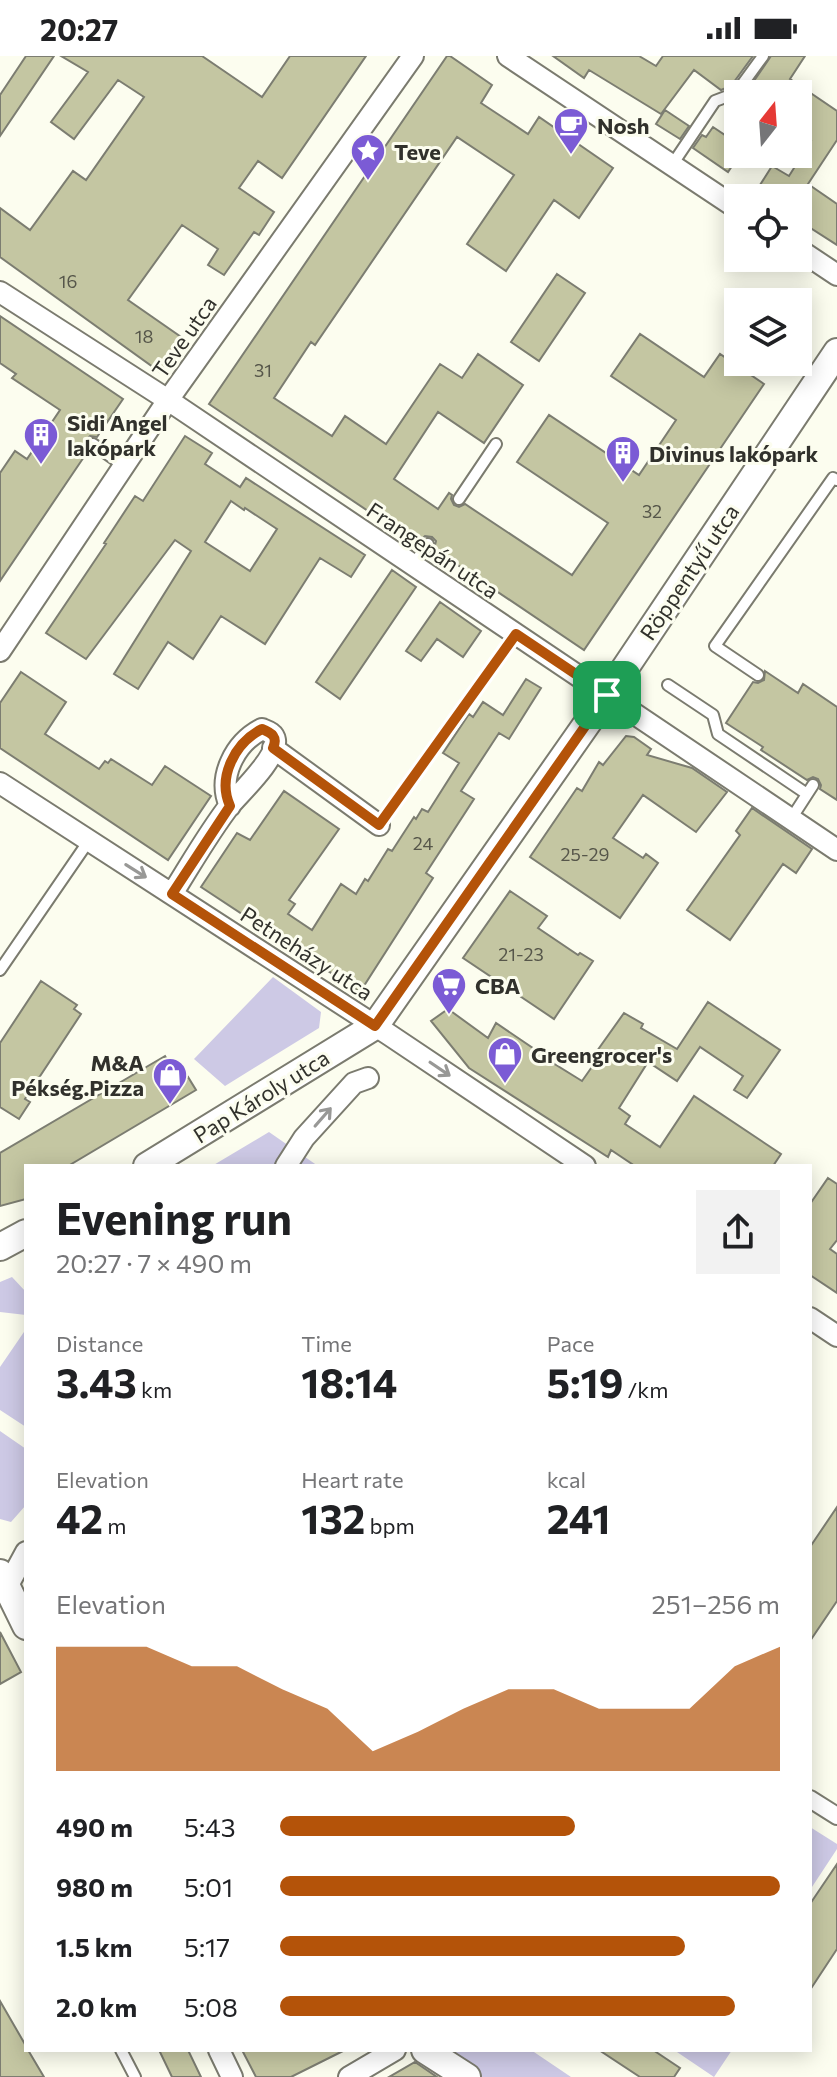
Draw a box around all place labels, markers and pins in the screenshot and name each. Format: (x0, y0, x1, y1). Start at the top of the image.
cafe icon: Nosh (552, 106, 590, 156)
place label: Nosh (597, 112, 649, 139)
place icon: Teve (349, 132, 387, 182)
place label: Teve (394, 138, 441, 165)
place label: Sidi Angel lakópark (67, 409, 168, 461)
building icon: Sidi Angel lakópark (22, 416, 60, 466)
building icon: Divinus lakópark (604, 434, 642, 484)
place label: Divinus lakópark (649, 440, 819, 467)
pin (573, 661, 641, 729)
supermarket icon: CBA (430, 966, 468, 1016)
place label: CBA (475, 972, 520, 999)
shop icon: Greengrocer's (486, 1035, 524, 1085)
place label: Greengrocer's (531, 1041, 672, 1068)
place label: M&A Pékség.Pizza (11, 1049, 144, 1101)
shop icon: M&A Pékség.Pizza (151, 1056, 189, 1106)

